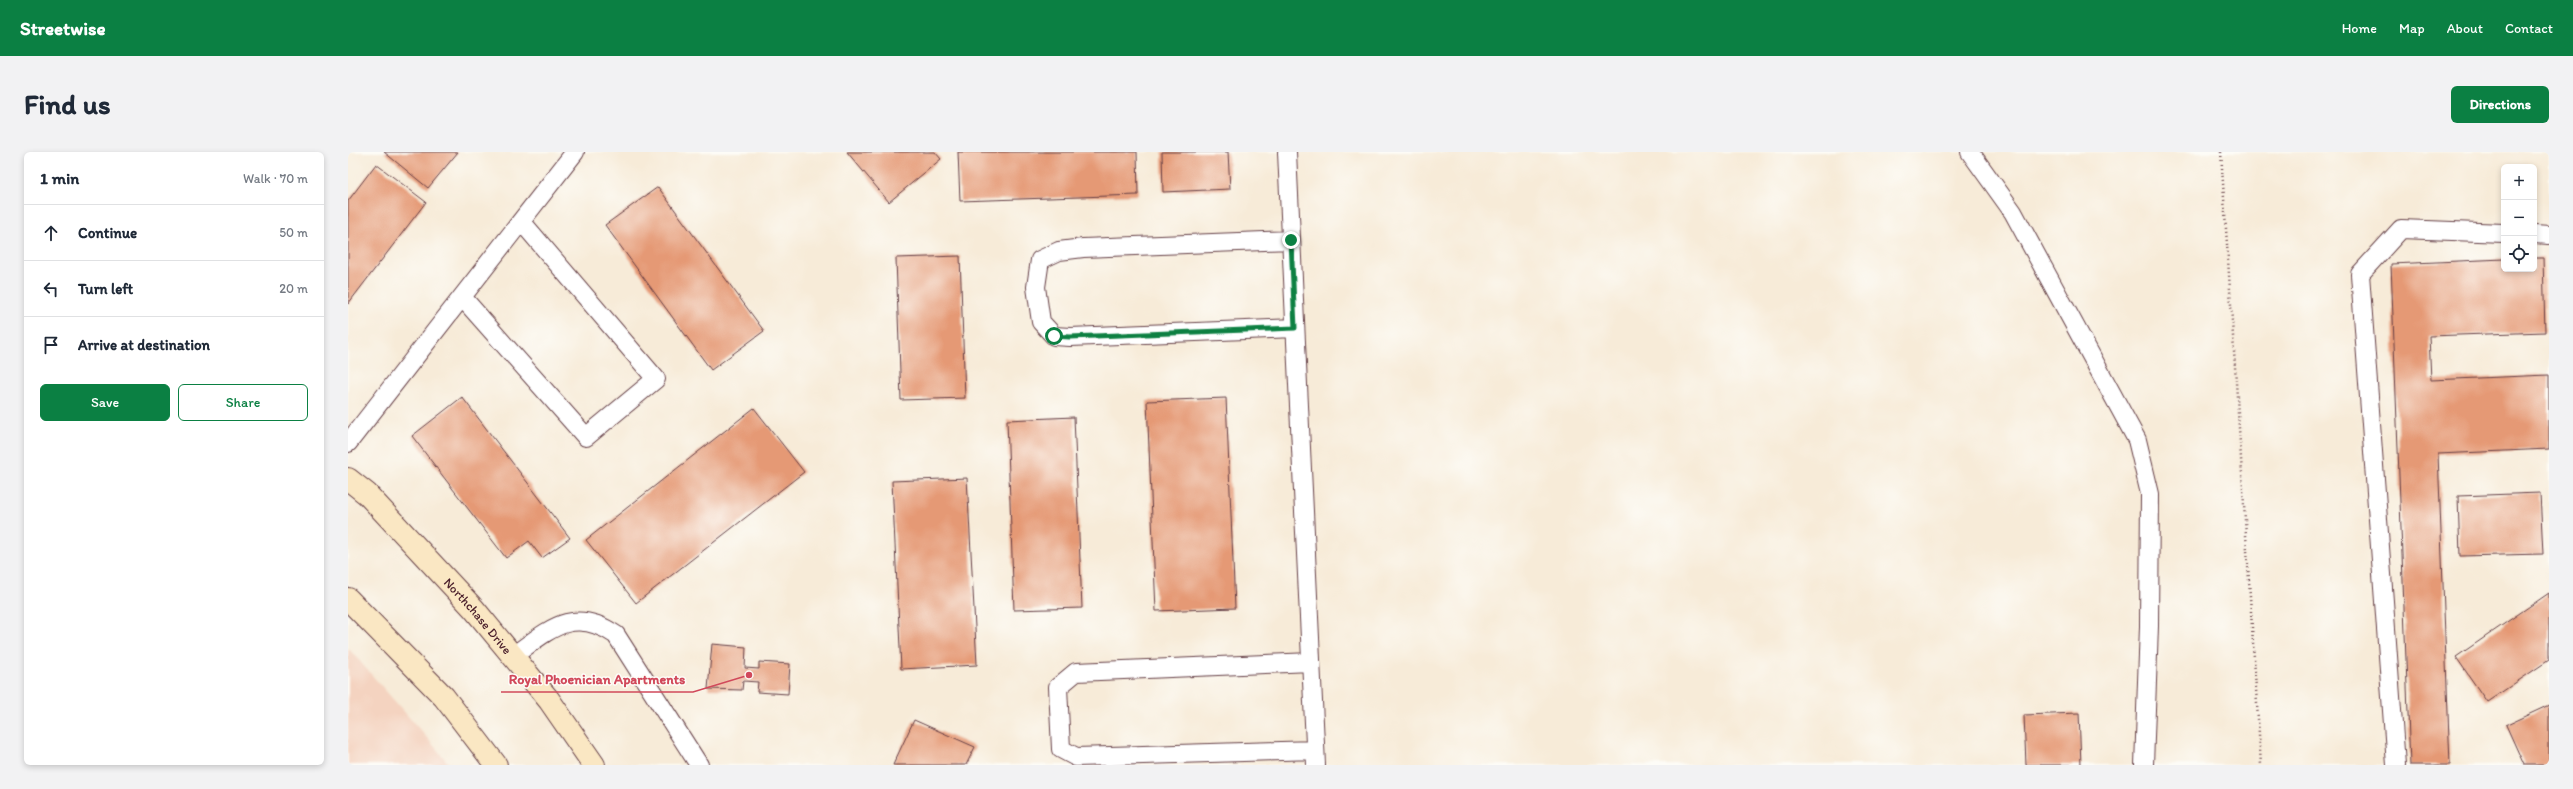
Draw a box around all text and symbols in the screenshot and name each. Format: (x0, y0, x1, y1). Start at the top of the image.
text: Streetwise (20, 17, 106, 40)
text: Home (2342, 20, 2377, 37)
text: Map (2399, 20, 2425, 37)
text: About (2447, 20, 2483, 37)
text: Contact (2505, 20, 2553, 37)
button: Directions (2451, 86, 2549, 123)
text: Find us (24, 87, 111, 121)
map controls (2501, 164, 2537, 272)
button: + (2501, 164, 2537, 200)
text: 1 min (40, 168, 79, 188)
text: Walk · 70 m (243, 171, 308, 186)
button: − (2501, 200, 2537, 236)
icon: ahead (40, 222, 62, 244)
text: Continue (78, 224, 137, 242)
text: 50 m (279, 225, 308, 240)
route end (1282, 231, 1300, 249)
button: locate (2501, 236, 2537, 272)
icon: left (40, 278, 62, 300)
text: Turn left (78, 280, 133, 298)
text: 20 m (279, 281, 308, 296)
route start (1045, 327, 1063, 345)
icon: arrive (40, 334, 62, 356)
text: Arrive at destination (78, 336, 210, 354)
button: Save (40, 384, 170, 421)
button: Share (178, 384, 308, 421)
street label: Northchase Drive (441, 574, 515, 657)
callout: Royal Phoenician Apartments (501, 666, 693, 692)
text: Royal Phoenician Apartments (509, 671, 685, 688)

